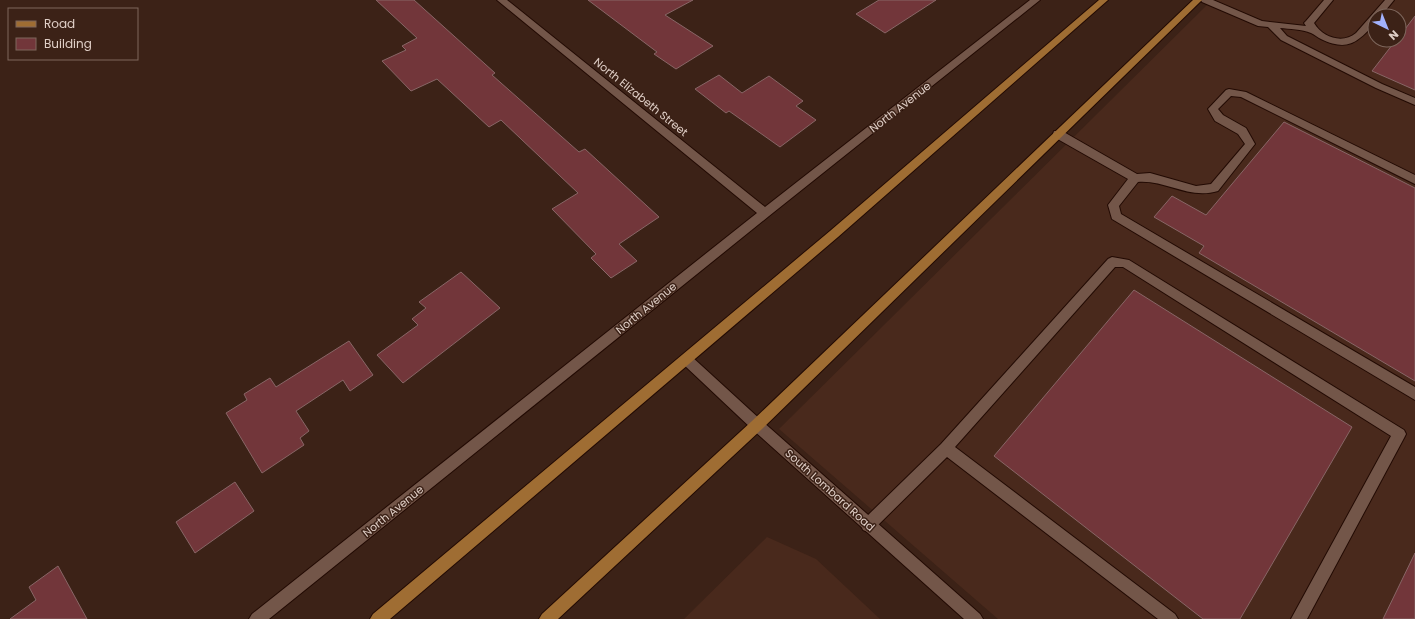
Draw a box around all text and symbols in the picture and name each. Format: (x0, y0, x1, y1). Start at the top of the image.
legend (8, 8, 138, 60)
north arrow (1367, 8, 1407, 48)
text: Road (44, 15, 75, 32)
text: N (1385, 27, 1402, 44)
text: Building (44, 35, 92, 52)
street label: North Elizabeth Street (591, 54, 691, 140)
street label: North Avenue (866, 78, 934, 136)
street label: North Avenue (612, 278, 680, 338)
street label: South Lombard Road (782, 445, 878, 535)
street label: North Avenue (359, 481, 427, 541)

